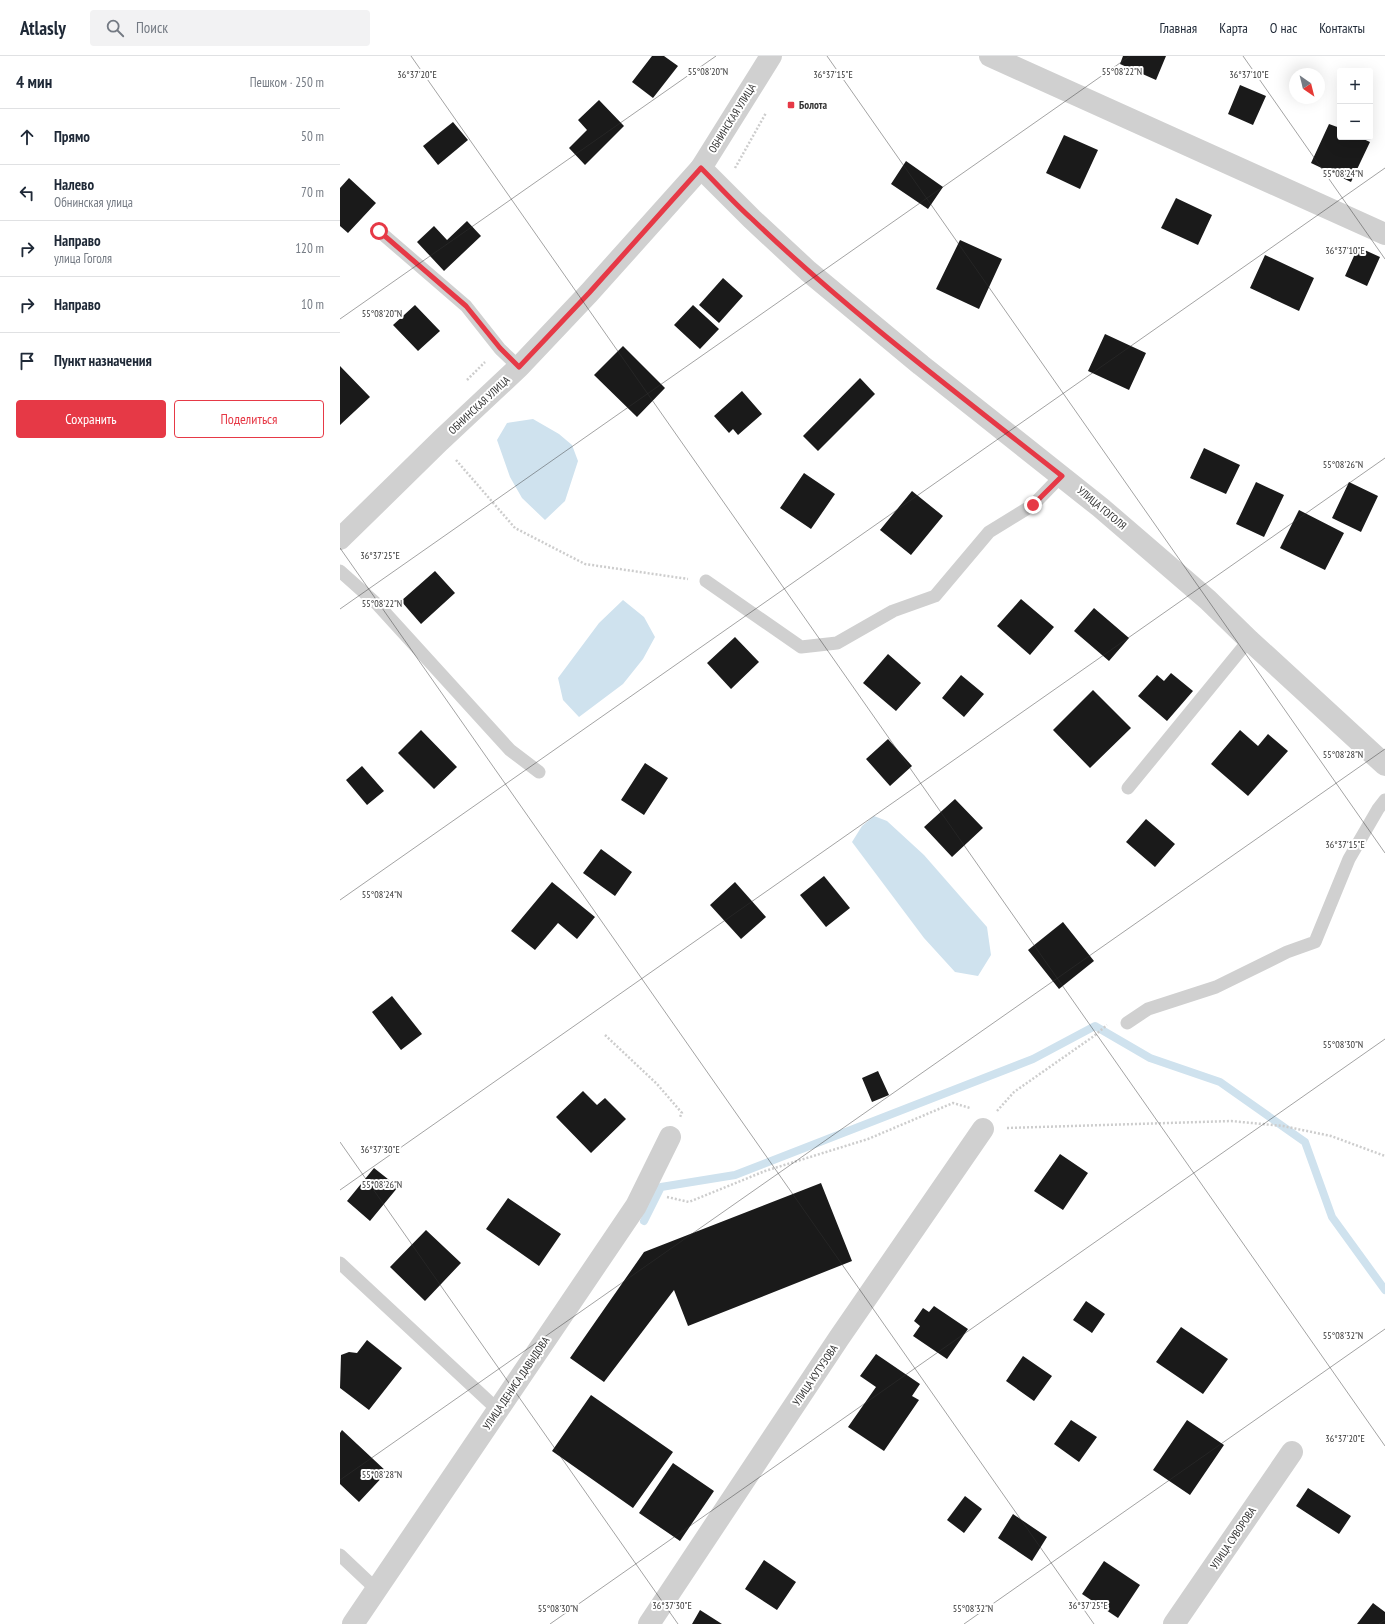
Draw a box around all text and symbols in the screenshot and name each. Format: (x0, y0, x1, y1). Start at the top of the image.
search box (90, 10, 370, 46)
text: Atlasly (20, 16, 66, 40)
icon: search (104, 17, 126, 39)
text: Поиск (136, 18, 168, 37)
text: Главная (1159, 19, 1197, 37)
text: Карта (1219, 19, 1248, 37)
text: О нас (1270, 19, 1297, 37)
text: Контакты (1319, 19, 1365, 37)
text: 55°08'20"N (688, 65, 728, 78)
text: 55°08'22"N (1102, 65, 1142, 78)
text: 36°37'20"E (397, 68, 437, 81)
text: 36°37'15"E (813, 68, 853, 81)
text: 36°37'10"E (1229, 68, 1269, 81)
north arrow (1289, 68, 1325, 104)
map controls (1337, 68, 1373, 140)
button: + (1337, 68, 1373, 104)
text: 4 мин (16, 71, 52, 93)
text: Пешком · 250 m (250, 74, 324, 91)
street label: ОБНИНСКАЯ УЛИЦА (705, 80, 759, 155)
place label: Болота (799, 98, 828, 112)
marker: Болота (786, 100, 796, 110)
button: − (1337, 104, 1373, 140)
icon: ahead (16, 126, 38, 148)
text: Прямо (54, 127, 90, 146)
text: 50 m (301, 128, 324, 145)
text: 55°08'24"N (1323, 167, 1363, 180)
text: Налево (54, 175, 94, 194)
icon: left (16, 182, 38, 204)
text: 70 m (301, 184, 324, 201)
text: Обнинская улица (54, 194, 133, 211)
route start (370, 222, 388, 240)
text: Направо (54, 231, 101, 250)
icon: right (16, 238, 38, 260)
text: 120 m (295, 240, 324, 257)
text: 36°37'10"E (1325, 244, 1365, 257)
text: улица Гоголя (54, 250, 112, 267)
icon: right (16, 294, 38, 316)
text: Направо (54, 295, 101, 314)
text: 10 m (301, 296, 324, 313)
text: 55°08'20"N (362, 307, 402, 320)
icon: arrive (16, 350, 38, 372)
text: Пункт назначения (54, 351, 152, 370)
street label: ОБНИНСКАЯ УЛИЦА (445, 372, 513, 437)
button: Сохранить (16, 400, 166, 438)
button: Поделиться (174, 400, 324, 438)
text: 55°08'26"N (1323, 458, 1363, 471)
street label: УЛИЦА ГОГОЛЯ (1075, 483, 1129, 533)
route end (1024, 496, 1042, 514)
text: 36°37'25"E (360, 549, 400, 562)
text: 55°08'22"N (362, 597, 402, 610)
text: 55°08'28"N (1323, 748, 1363, 761)
text: 36°37'15"E (1325, 838, 1365, 851)
text: 55°08'24"N (362, 888, 402, 901)
text: 55°08'30"N (1323, 1038, 1363, 1051)
text: 36°37'30"E (360, 1143, 400, 1156)
text: 55°08'26"N (362, 1178, 402, 1191)
text: 55°08'32"N (1323, 1329, 1363, 1342)
street label: УЛИЦА ДЕНИСА ДАВЫДОВА (480, 1333, 553, 1432)
street label: УЛИЦА КУТУЗОВА (789, 1341, 841, 1408)
text: 36°37'20"E (1325, 1432, 1365, 1445)
text: 55°08'28"N (362, 1468, 402, 1481)
street label: УЛИЦА СУВОРОВА (1207, 1504, 1259, 1572)
text: 36°37'30"E (652, 1599, 692, 1612)
text: 36°37'25"E (1068, 1599, 1108, 1612)
text: 55°08'30"N (538, 1602, 578, 1615)
text: 55°08'32"N (953, 1602, 993, 1615)

